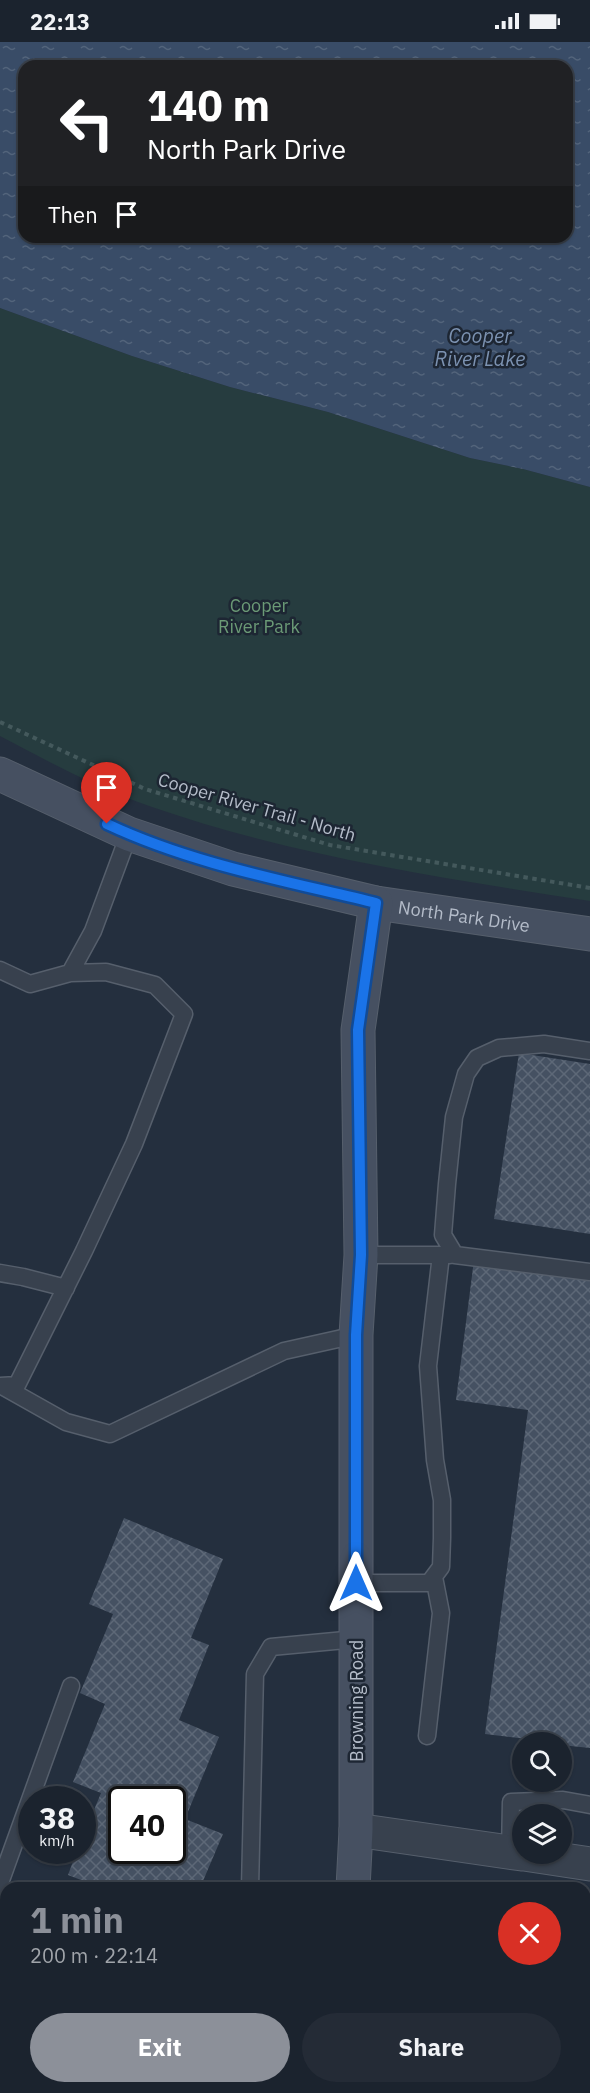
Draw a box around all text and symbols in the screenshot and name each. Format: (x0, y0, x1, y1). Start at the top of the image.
text: 22:13 (30, 7, 90, 36)
text: 140 m (147, 78, 270, 133)
icon: left (48, 84, 126, 162)
text: North Park Drive (147, 131, 346, 166)
icon: arrive (110, 198, 143, 231)
text: Then (48, 200, 98, 229)
water label: Cooper River Lake (435, 322, 525, 372)
park label: Cooper River Park (218, 594, 300, 638)
pin (81, 762, 132, 824)
street label: Cooper River Trail - North (155, 768, 359, 846)
icon: arrive (90, 771, 123, 804)
street label: North Park Drive (397, 895, 532, 937)
position arrow (324, 1551, 388, 1615)
street label: Browning Road (345, 1640, 368, 1762)
map controls (512, 1732, 572, 1864)
button: search (512, 1732, 572, 1792)
speed limit sign: 40 (108, 1786, 186, 1864)
text: 38 (39, 1798, 75, 1837)
button: layers (512, 1804, 572, 1864)
text: km/h (39, 1831, 75, 1850)
text: 1 min (30, 1896, 124, 1943)
button: close (498, 1902, 561, 1965)
text: 200 m · 22:14 (30, 1942, 158, 1969)
button: Exit (30, 2013, 290, 2082)
button: Share (302, 2013, 561, 2082)

